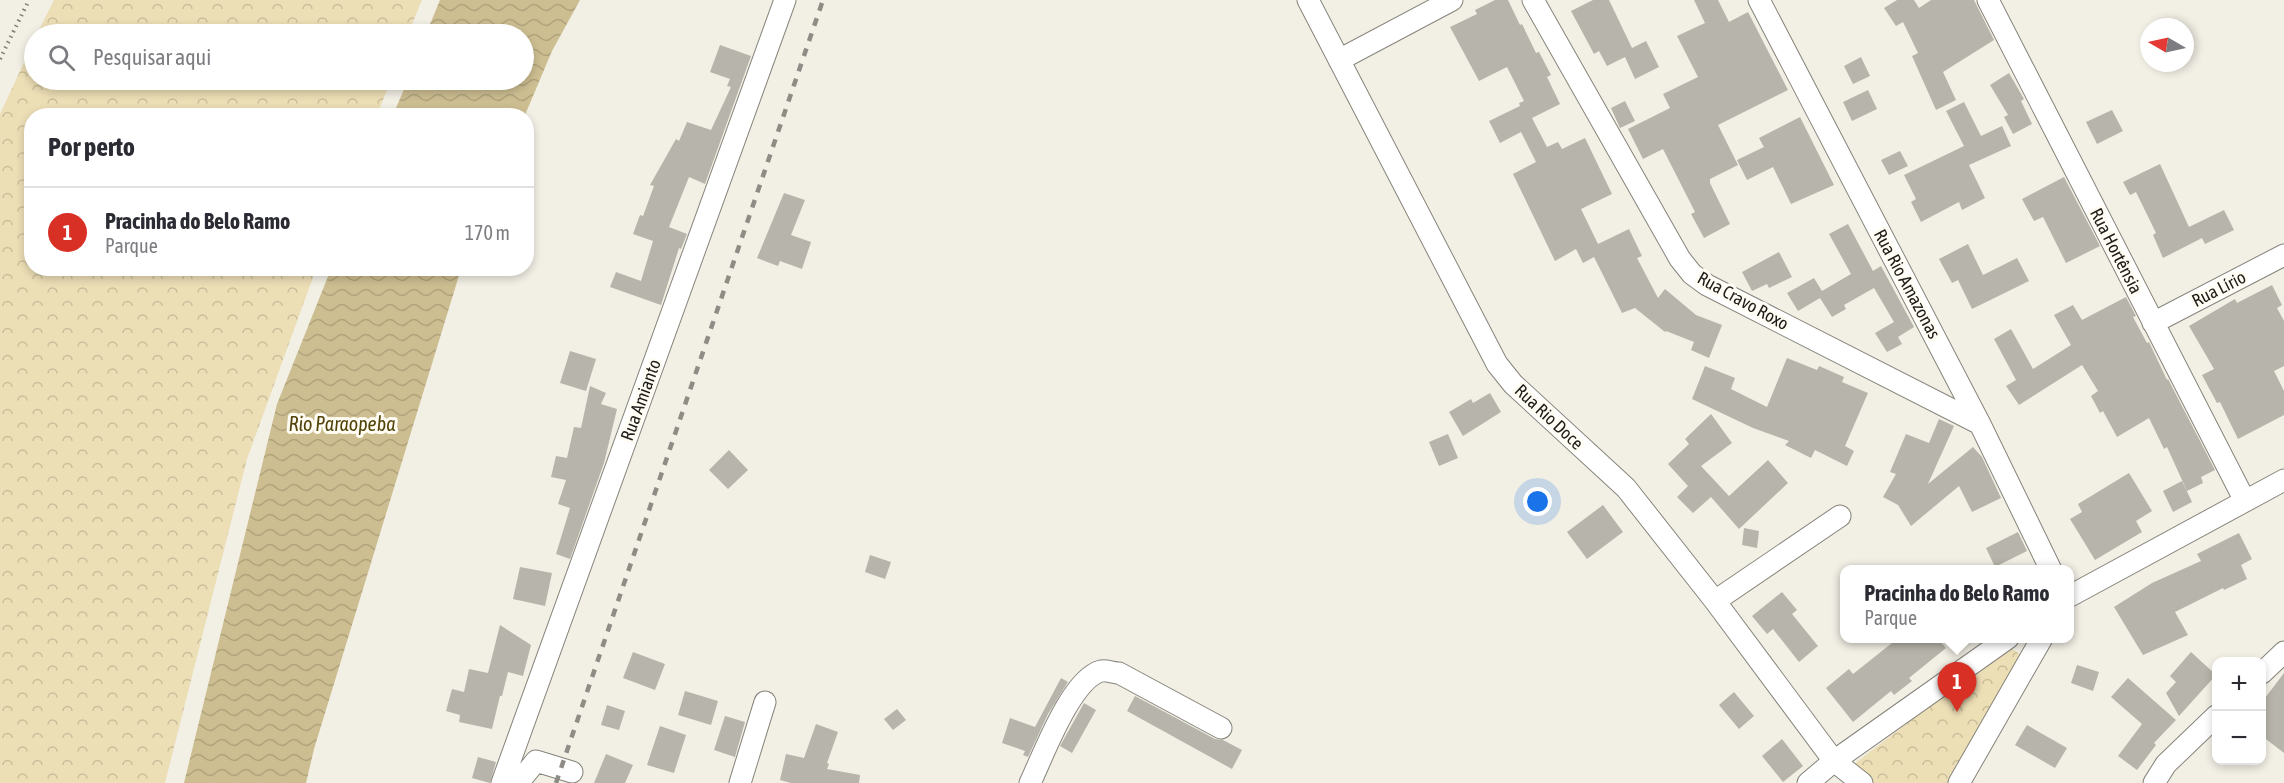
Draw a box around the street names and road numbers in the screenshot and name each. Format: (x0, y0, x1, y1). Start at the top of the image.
street label: Rua Hortênsia (2086, 204, 2147, 297)
street label: Rua Rio Amazonas (1870, 225, 1945, 342)
street label: Rua Lírio (2188, 266, 2249, 311)
street label: Rua Cravo Roxo (1694, 267, 1792, 334)
street label: Rua Amianto (616, 356, 665, 443)
street label: Rua Rio Doce (1511, 380, 1588, 454)

